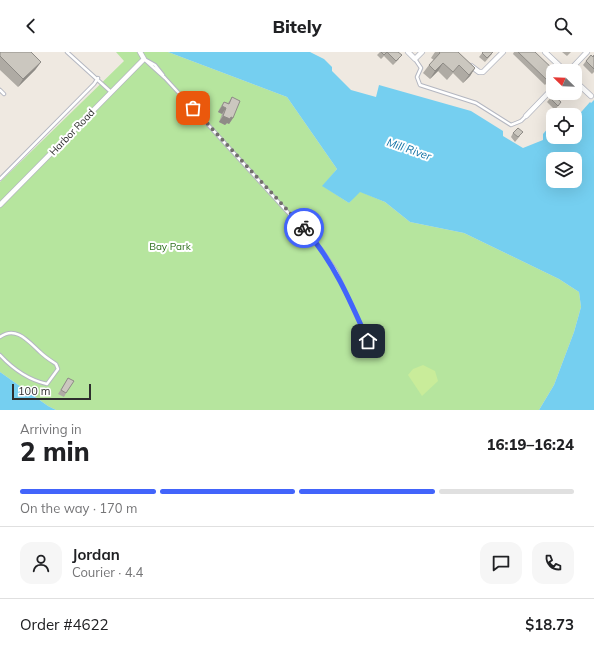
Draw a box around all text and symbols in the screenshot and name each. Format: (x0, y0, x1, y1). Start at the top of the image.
icon: back (20, 15, 42, 37)
text: Bitely (272, 15, 322, 38)
icon: search (552, 15, 574, 37)
north arrow (546, 64, 582, 100)
map controls (546, 64, 582, 188)
pin (176, 91, 210, 125)
icon: bag (182, 97, 204, 119)
street label: Harbor Road (47, 106, 97, 158)
button: locate (546, 108, 582, 144)
water label: Mill River (385, 135, 434, 163)
button: layers (546, 152, 582, 188)
courier (284, 208, 324, 248)
icon: bike (293, 217, 315, 239)
park label: Bay Park (149, 240, 192, 253)
pin (351, 324, 385, 358)
icon: home (357, 330, 379, 352)
scale bar (12, 382, 91, 401)
text: 100 m (18, 384, 50, 398)
text: Arriving in (20, 421, 82, 437)
text: 2 min (20, 435, 90, 468)
text: 16:19–16:24 (487, 435, 574, 454)
text: On the way · 170 m (20, 500, 137, 516)
button: person (20, 542, 62, 584)
button: chat (480, 542, 522, 584)
button: phone (532, 542, 574, 584)
text: Jordan (72, 545, 120, 564)
text: Courier · 4.4 (72, 564, 143, 580)
text: Order #4622 (20, 615, 108, 634)
text: $18.73 (525, 615, 574, 634)

